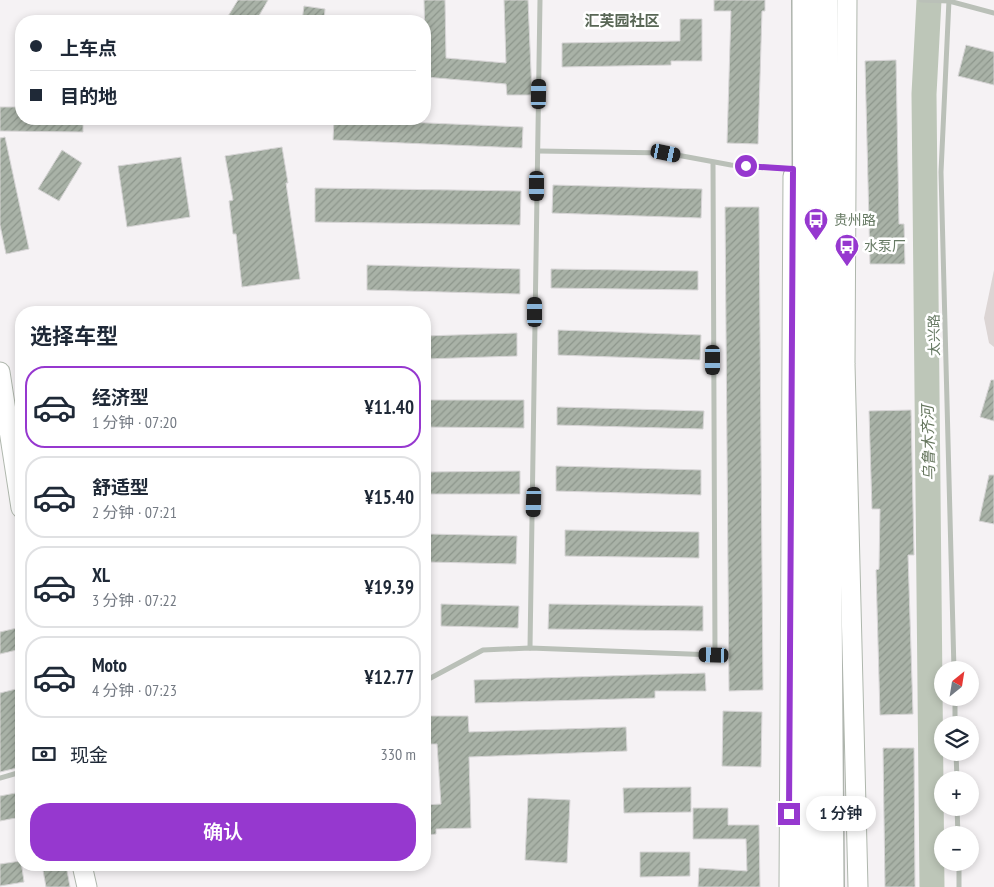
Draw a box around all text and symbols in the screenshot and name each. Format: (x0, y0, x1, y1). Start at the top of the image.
district label: 汇芙园社区 (584, 11, 660, 30)
text: 上车点 (60, 36, 117, 60)
car (531, 79, 546, 109)
text: 目的地 (60, 84, 117, 108)
car (649, 143, 682, 163)
route start (735, 155, 757, 177)
car (529, 171, 544, 201)
bus stop icon: 贵州路 (803, 207, 829, 241)
place label: 贵州路 (834, 211, 876, 229)
bus stop icon: 水泵厂 (834, 233, 860, 267)
place label: 水泵厂 (864, 237, 906, 255)
car (527, 297, 542, 327)
street label: 太兴路 (925, 314, 943, 356)
text: 选择车型 (30, 322, 118, 350)
car (705, 345, 720, 375)
icon: car (32, 385, 77, 430)
text: 经济型 (92, 385, 149, 409)
text: ¥11.40 (365, 395, 414, 419)
water label: 乌鲁木齐河 (918, 402, 938, 481)
text: 1 分钟 · 07:20 (92, 412, 177, 432)
icon: car (32, 475, 77, 520)
text: 舒适型 (92, 475, 149, 499)
text: ¥15.40 (365, 485, 414, 509)
car (525, 487, 542, 517)
text: 2 分钟 · 07:21 (92, 502, 177, 522)
text: XL (92, 563, 110, 587)
icon: car (32, 565, 77, 610)
text: ¥19.39 (365, 575, 414, 599)
text: 3 分钟 · 07:22 (92, 590, 177, 610)
car (698, 647, 729, 663)
text: Moto (92, 653, 127, 677)
icon: car (32, 655, 77, 700)
north arrow (934, 661, 979, 706)
map controls (934, 661, 979, 871)
text: ¥12.77 (365, 665, 414, 689)
text: 4 分钟 · 07:23 (92, 680, 177, 700)
button: layers (934, 716, 979, 761)
icon: cash (30, 740, 58, 768)
text: 现金 (70, 743, 108, 767)
text: 330 m (381, 744, 416, 764)
button: + (934, 771, 979, 816)
callout: 1 分钟 (806, 796, 876, 832)
button: 确认 (30, 803, 416, 861)
route end (778, 803, 800, 825)
text: 1 分钟 (820, 803, 862, 823)
button: − (934, 826, 979, 871)

